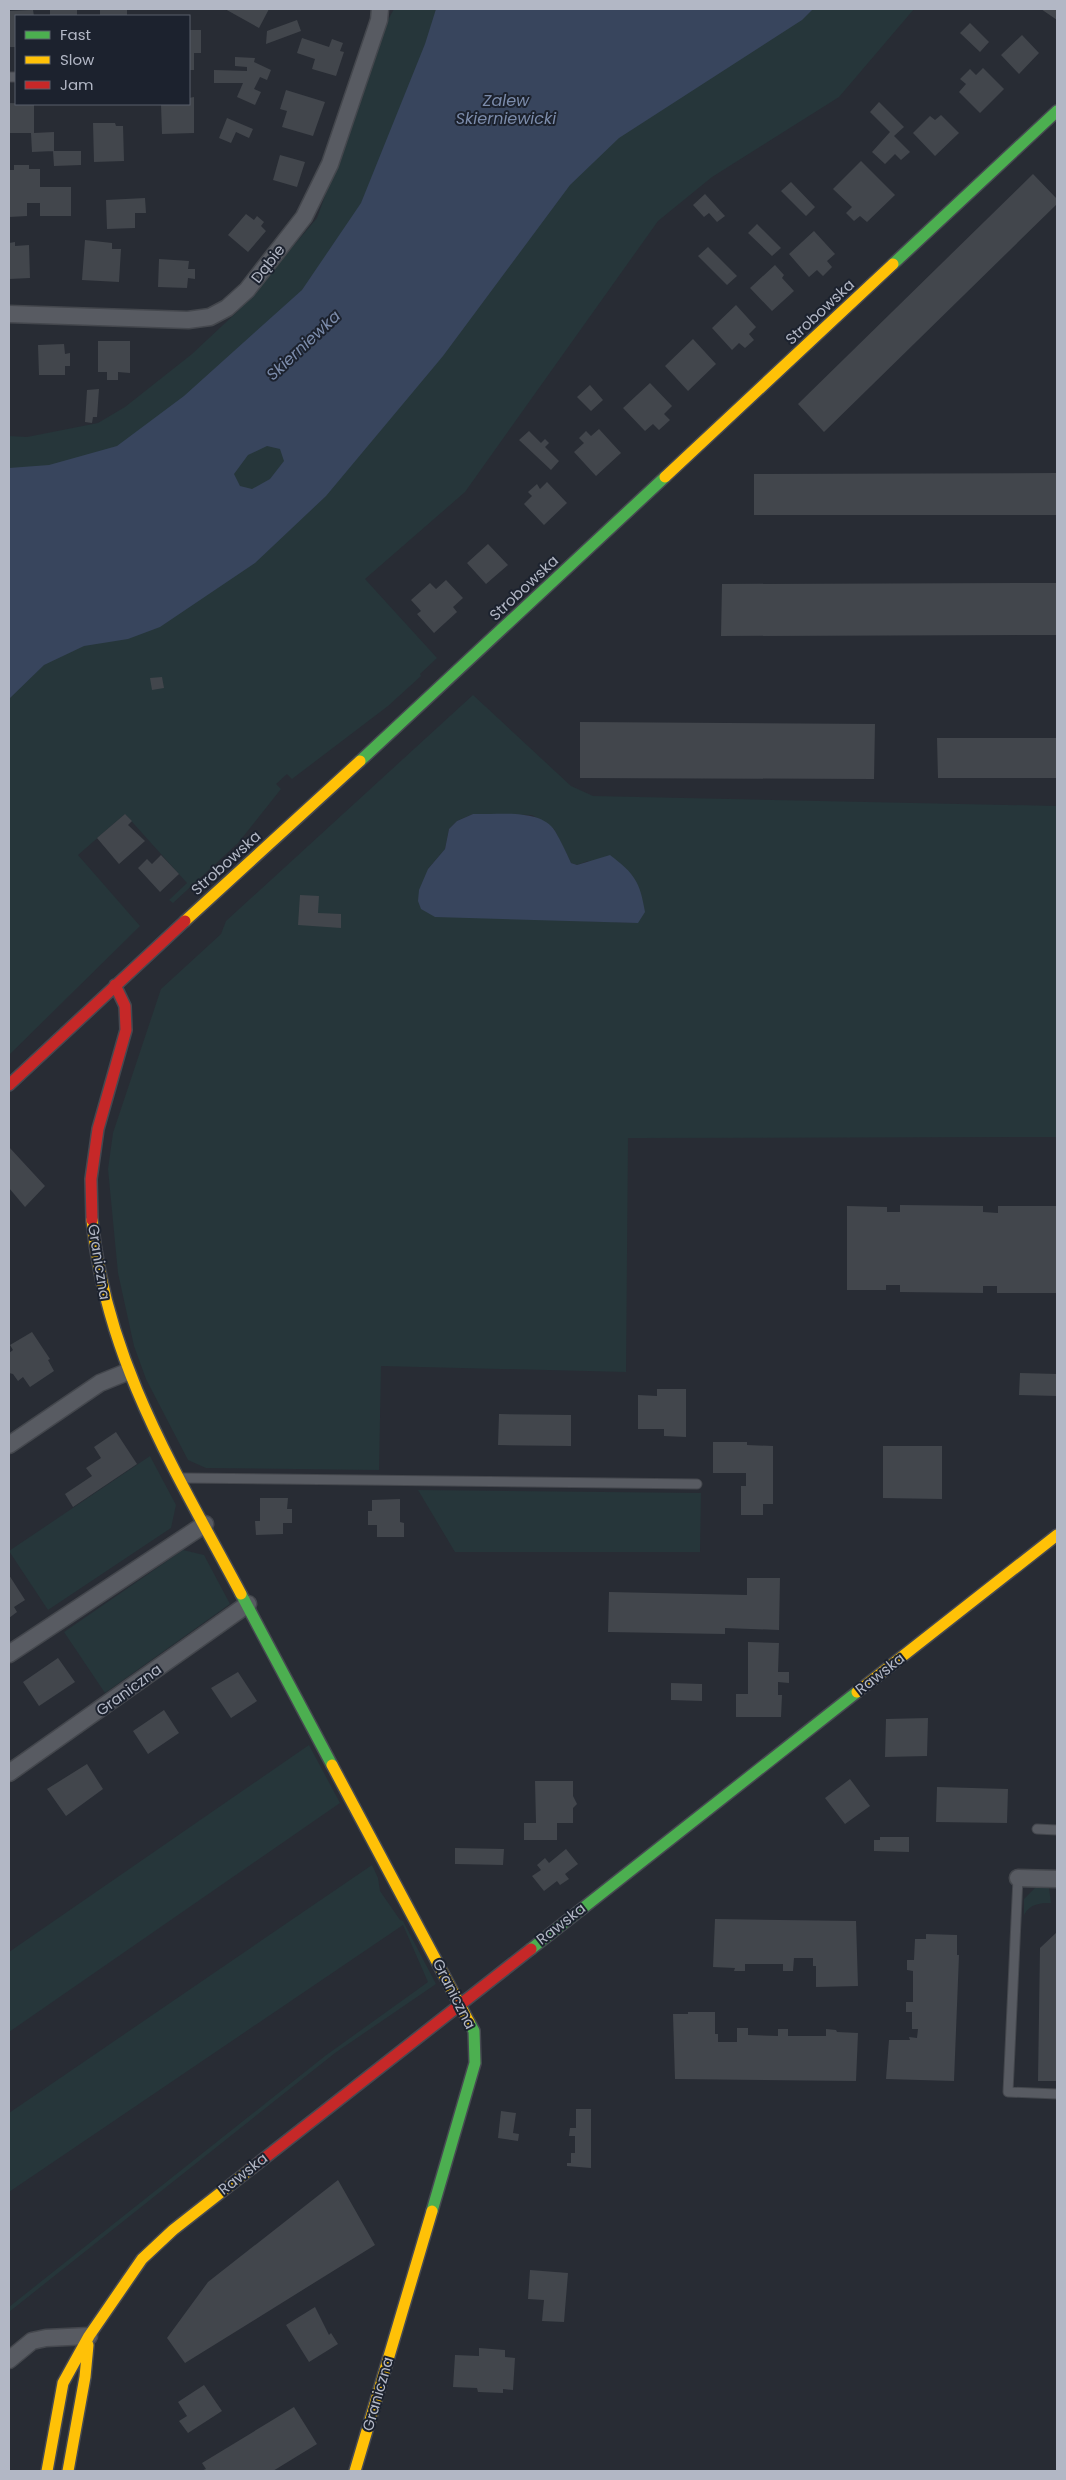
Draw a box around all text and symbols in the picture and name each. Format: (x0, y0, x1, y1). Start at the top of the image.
legend (15, 15, 190, 105)
text: Fast (60, 24, 91, 45)
text: Slow (60, 49, 95, 70)
text: Jam (60, 74, 94, 95)
water label: Zalew Skierniewicki (456, 89, 557, 130)
street label: Dąbie (246, 240, 289, 287)
street label: Strobowska (781, 274, 859, 349)
water label: Skierniewka (261, 305, 346, 386)
street label: Strobowska (485, 550, 563, 625)
street label: Strobowska (186, 826, 265, 900)
street label: Graniczna (83, 1223, 116, 1301)
street label: Rawska (851, 1648, 909, 1700)
street label: Graniczna (92, 1659, 166, 1721)
street label: Rawska (532, 1898, 590, 1950)
street label: Graniczna (428, 1955, 481, 2033)
street label: Rawska (214, 2148, 272, 2200)
street label: Graniczna (357, 2354, 398, 2433)

